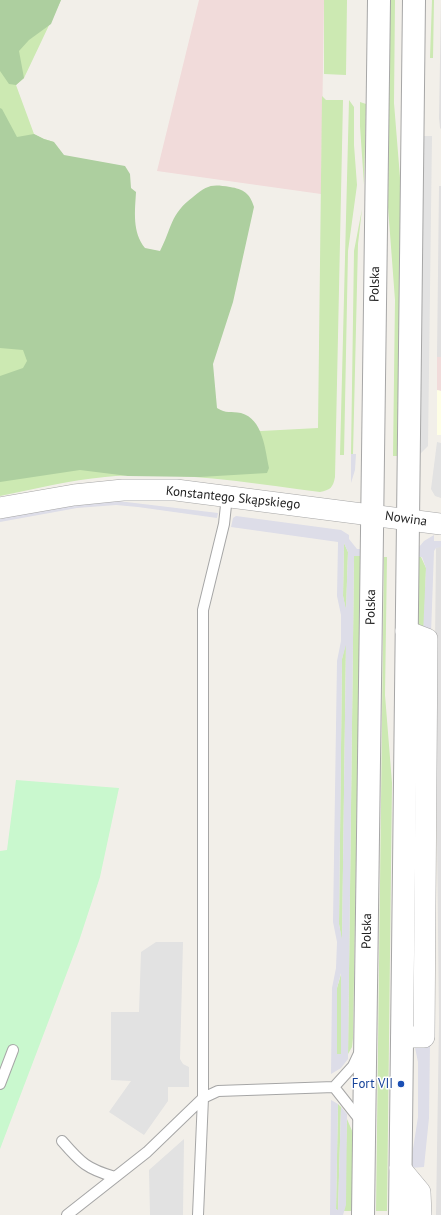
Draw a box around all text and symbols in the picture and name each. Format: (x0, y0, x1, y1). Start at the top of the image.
street label: Polska (367, 266, 383, 302)
street label: Konstantego Skąpskiego (165, 483, 301, 513)
street label: Nowina (384, 508, 428, 530)
street label: Polska (363, 589, 379, 625)
street label: Polska (359, 913, 375, 949)
place label: Fort VII (352, 1076, 393, 1092)
marker: Fort VII (396, 1079, 406, 1089)

